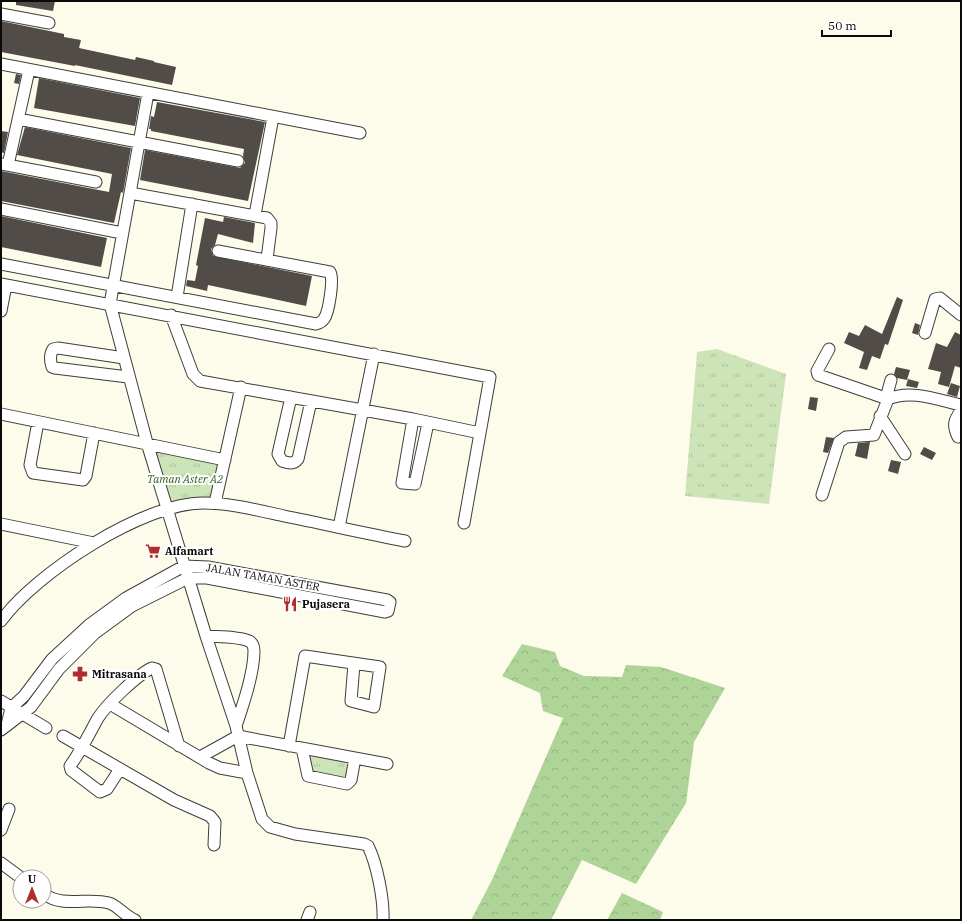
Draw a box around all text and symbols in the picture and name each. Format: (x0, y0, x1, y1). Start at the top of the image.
scale bar (822, 12, 891, 38)
text: 50 m (828, 18, 857, 33)
park label: Taman Aster A2 (147, 472, 223, 486)
supermarket icon: Alfamart (144, 542, 162, 560)
place label: Alfamart (165, 544, 213, 558)
street label: JALAN TAMAN ASTER (205, 560, 322, 594)
restaurant icon: Pujasera (281, 595, 299, 613)
place label: Pujasera (302, 597, 350, 611)
pharmacy icon: Mitrasana (71, 665, 89, 683)
place label: Mitrasana (92, 667, 147, 681)
north arrow (12, 869, 52, 909)
text: U (28, 872, 37, 886)

